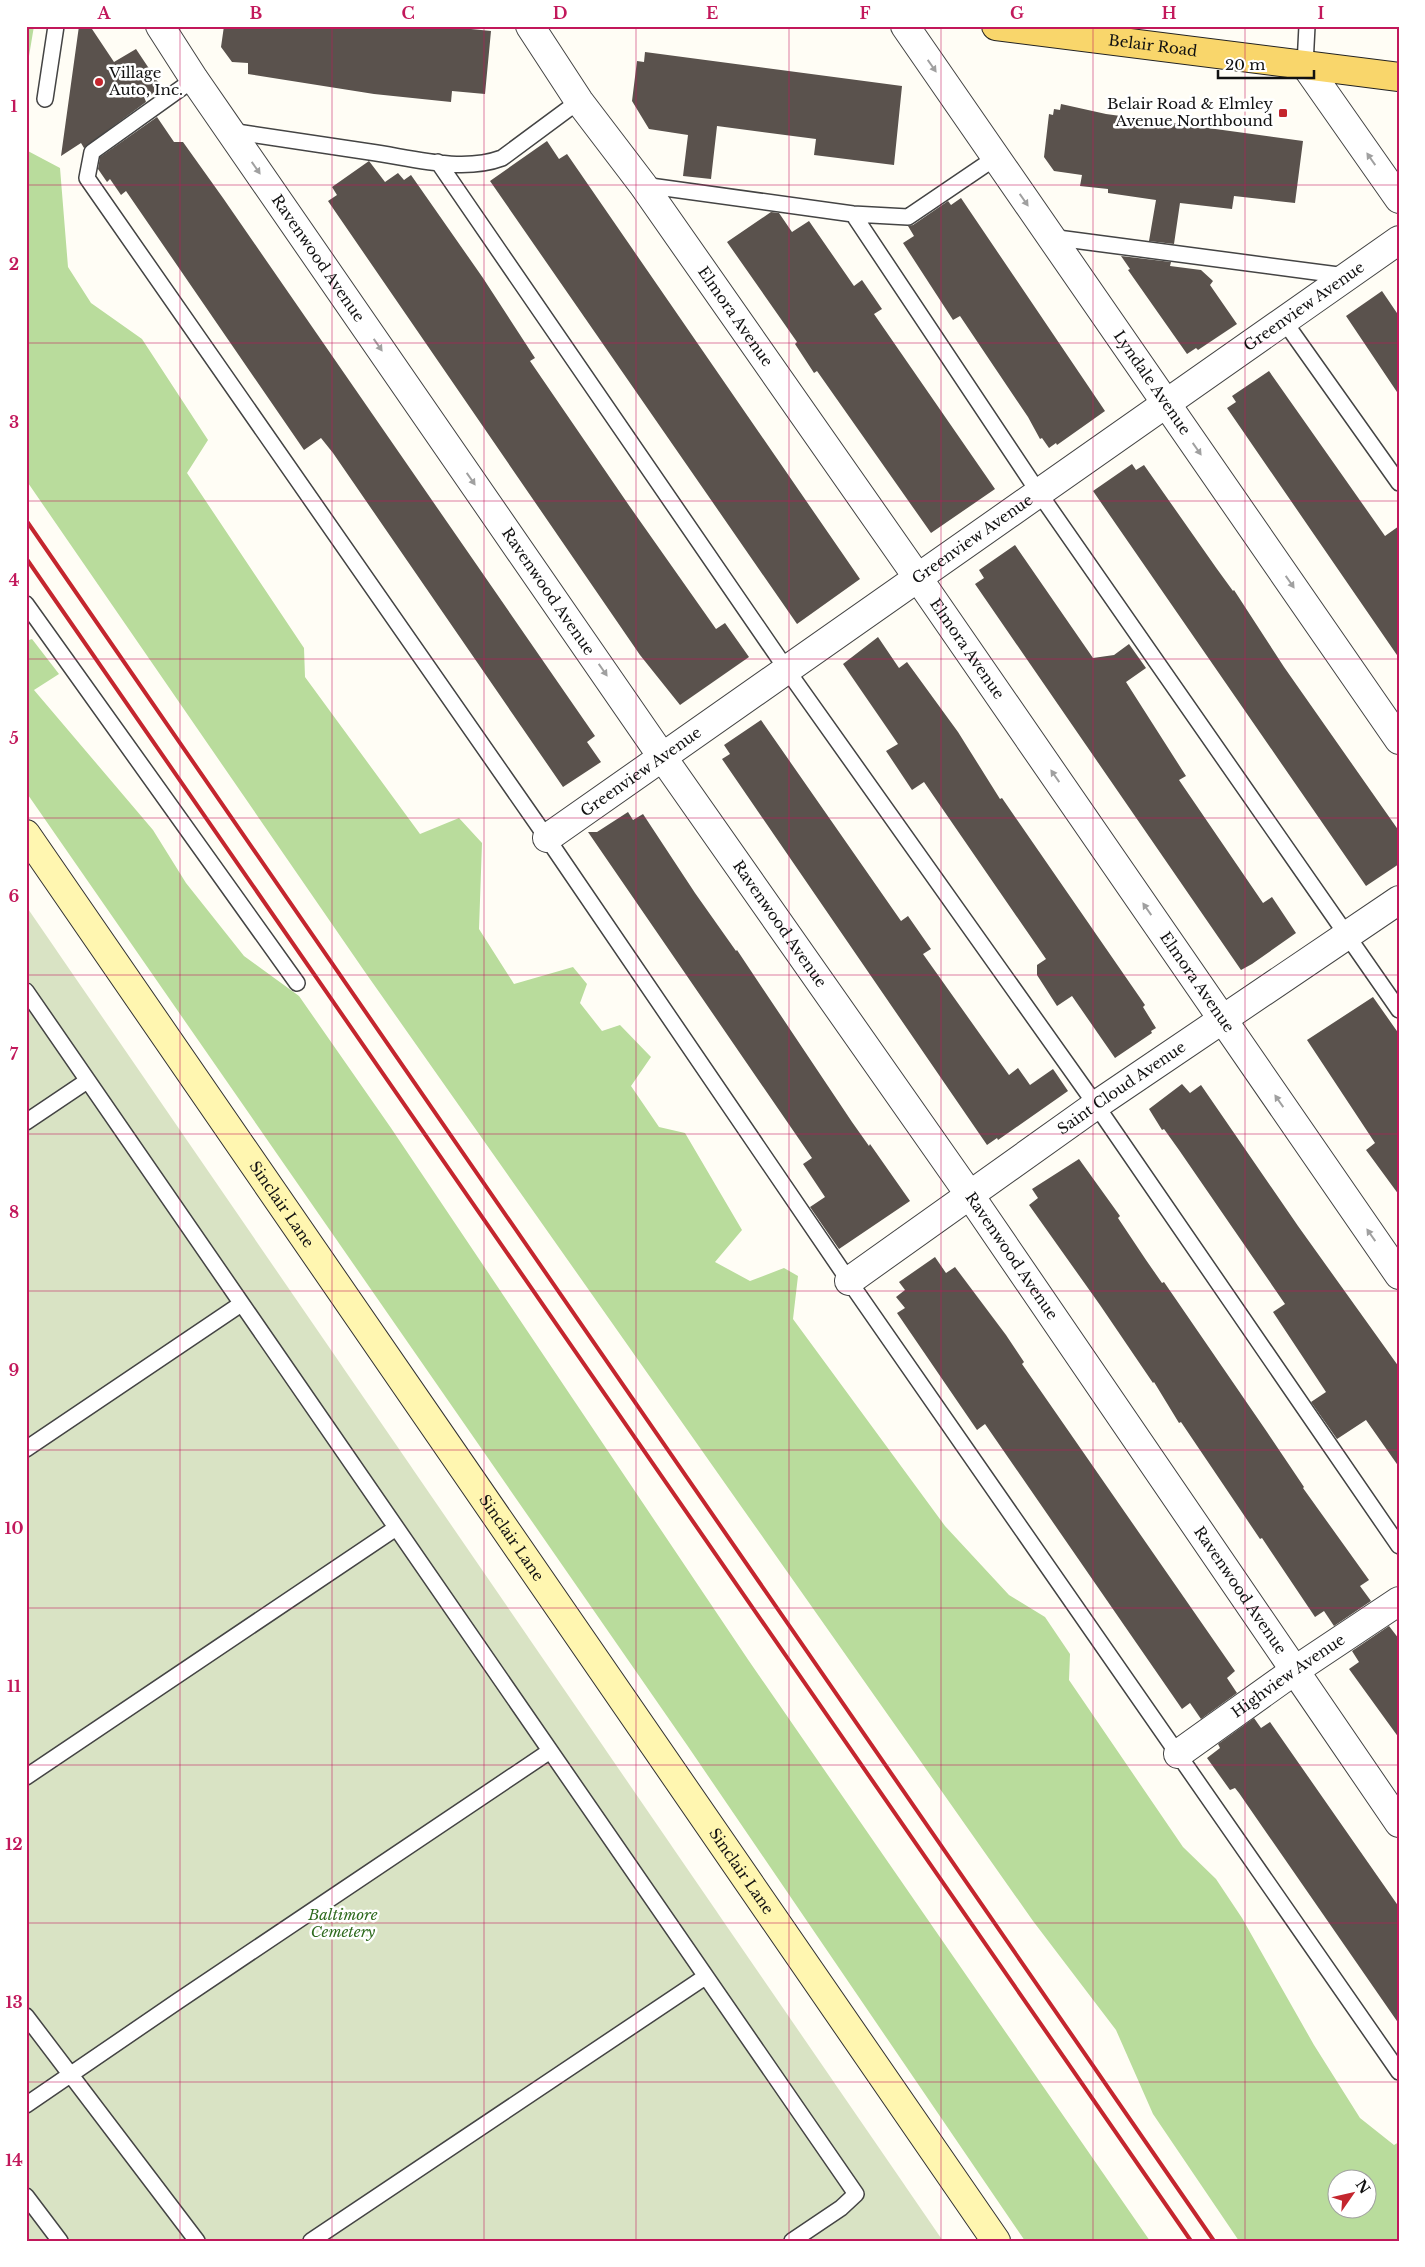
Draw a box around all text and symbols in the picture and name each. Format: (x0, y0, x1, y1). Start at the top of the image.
text: A (97, 3, 112, 23)
text: B (250, 3, 263, 23)
text: C (401, 3, 415, 23)
text: D (553, 3, 567, 23)
text: E (706, 3, 718, 23)
text: F (859, 3, 871, 23)
text: G (1010, 3, 1024, 23)
text: H (1161, 3, 1177, 23)
text: I (1318, 3, 1325, 23)
street label: Belair Road (1107, 30, 1198, 60)
scale bar (1218, 48, 1314, 80)
text: 20 m (1225, 55, 1265, 74)
one-way arrow (927, 60, 937, 73)
place label: Village Auto, Inc. (108, 63, 183, 99)
marker: Village Auto, Inc. (93, 76, 105, 88)
place label: Belair Road & Elmley Avenue Northbound (1107, 94, 1273, 130)
text: 1 (11, 96, 18, 116)
marker: Belair Road & Elmley Avenue Northbound (1277, 107, 1289, 119)
one-way arrow (1366, 153, 1376, 166)
one-way arrow (251, 161, 261, 175)
street label: Ravenwood Avenue (268, 191, 369, 325)
one-way arrow (1019, 193, 1029, 207)
text: 2 (9, 254, 19, 274)
street label: Greenview Avenue (1240, 257, 1368, 355)
street label: Elmora Avenue (694, 263, 777, 370)
street label: Lyndale Avenue (1110, 327, 1195, 438)
one-way arrow (373, 338, 383, 352)
text: 3 (9, 412, 19, 432)
one-way arrow (1192, 442, 1202, 455)
one-way arrow (466, 472, 476, 485)
street label: Greenview Avenue (908, 490, 1036, 588)
street label: Ravenwood Avenue (498, 524, 599, 659)
text: 4 (9, 570, 19, 590)
one-way arrow (1285, 575, 1295, 589)
street label: Elmora Avenue (926, 595, 1009, 703)
one-way arrow (598, 663, 608, 677)
street label: Greenview Avenue (577, 723, 705, 820)
text: 5 (9, 728, 19, 748)
one-way arrow (1050, 769, 1060, 782)
street label: Ravenwood Avenue (729, 857, 831, 991)
text: 6 (9, 886, 20, 906)
one-way arrow (1142, 903, 1152, 916)
street label: Elmora Avenue (1156, 928, 1239, 1036)
street label: Saint Cloud Avenue (1054, 1037, 1189, 1138)
text: 7 (10, 1044, 19, 1064)
one-way arrow (1274, 1094, 1284, 1108)
street label: Sinclair Lane (245, 1157, 318, 1251)
street label: Ravenwood Avenue (961, 1188, 1062, 1323)
text: 8 (9, 1202, 19, 1222)
one-way arrow (1366, 1228, 1376, 1241)
text: 9 (9, 1360, 20, 1380)
street label: Sinclair Lane (475, 1491, 548, 1585)
text: 10 (4, 1518, 24, 1538)
street label: Ravenwood Avenue (1190, 1523, 1291, 1658)
street label: Highview Avenue (1227, 1630, 1348, 1722)
text: 11 (7, 1676, 21, 1696)
street label: Sinclair Lane (705, 1824, 778, 1918)
text: 12 (5, 1834, 23, 1854)
park label: Baltimore Cemetery (307, 1905, 378, 1941)
text: 13 (5, 1992, 23, 2012)
text: 14 (5, 2150, 23, 2170)
north arrow (1328, 2170, 1378, 2220)
text: N (1352, 2176, 1374, 2197)

